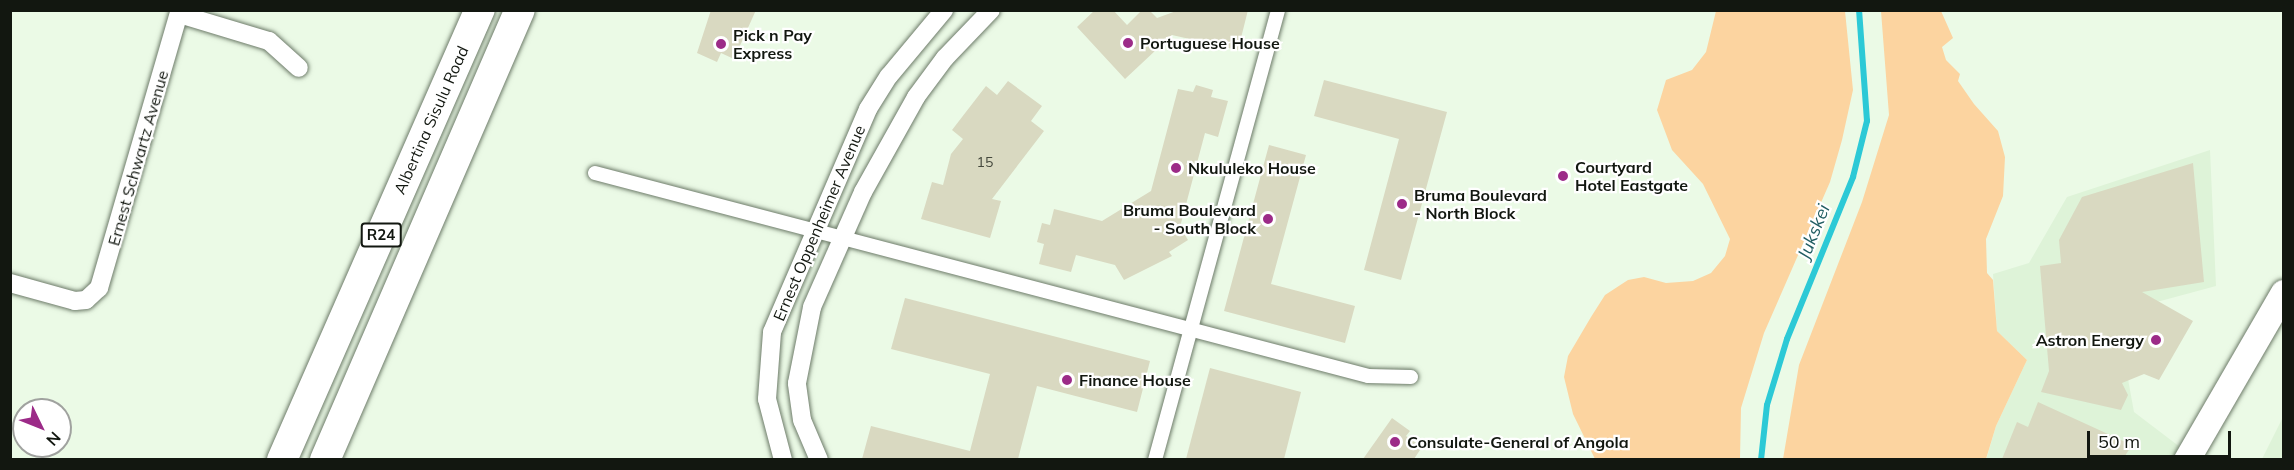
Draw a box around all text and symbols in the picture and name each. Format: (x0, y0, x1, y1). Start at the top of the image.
place label: Pick n Pay Express (733, 25, 812, 63)
place label: Portuguese House (1140, 33, 1280, 53)
marker: Portuguese House (1121, 36, 1135, 50)
marker: Pick n Pay Express (714, 37, 728, 51)
street label: Albertina Sisulu Road (390, 43, 472, 197)
street label: Ernest Schwartz Avenue (104, 68, 172, 248)
street label: Ernest Oppenheimer Avenue (769, 122, 869, 324)
house number: 15 (977, 154, 993, 170)
place label: Courtyard Hotel Eastgate (1575, 157, 1688, 195)
place label: Nkululeko House (1188, 158, 1316, 178)
marker: Nkululeko House (1169, 161, 1183, 175)
marker: Courtyard Hotel Eastgate (1556, 169, 1570, 183)
place label: Bruma Boulevard - North Block (1414, 185, 1547, 223)
marker: Bruma Boulevard - North Block (1395, 197, 1409, 211)
place label: Bruma Boulevard - South Block (1123, 200, 1256, 238)
water label: Jukskei (1793, 201, 1835, 263)
marker: Bruma Boulevard - South Block (1261, 212, 1275, 226)
road number: R24 (360, 223, 402, 247)
place label: Astron Energy (2036, 330, 2144, 350)
marker: Astron Energy (2149, 333, 2163, 347)
place label: Finance House (1079, 370, 1191, 390)
marker: Finance House (1060, 373, 1074, 387)
north arrow (12, 398, 72, 458)
scale bar (2090, 419, 2234, 457)
text: N (42, 428, 65, 450)
text: 50 m (2098, 430, 2140, 453)
place label: Consulate-General of Angola (1407, 432, 1629, 452)
marker: Consulate-General of Angola (1388, 435, 1402, 449)

